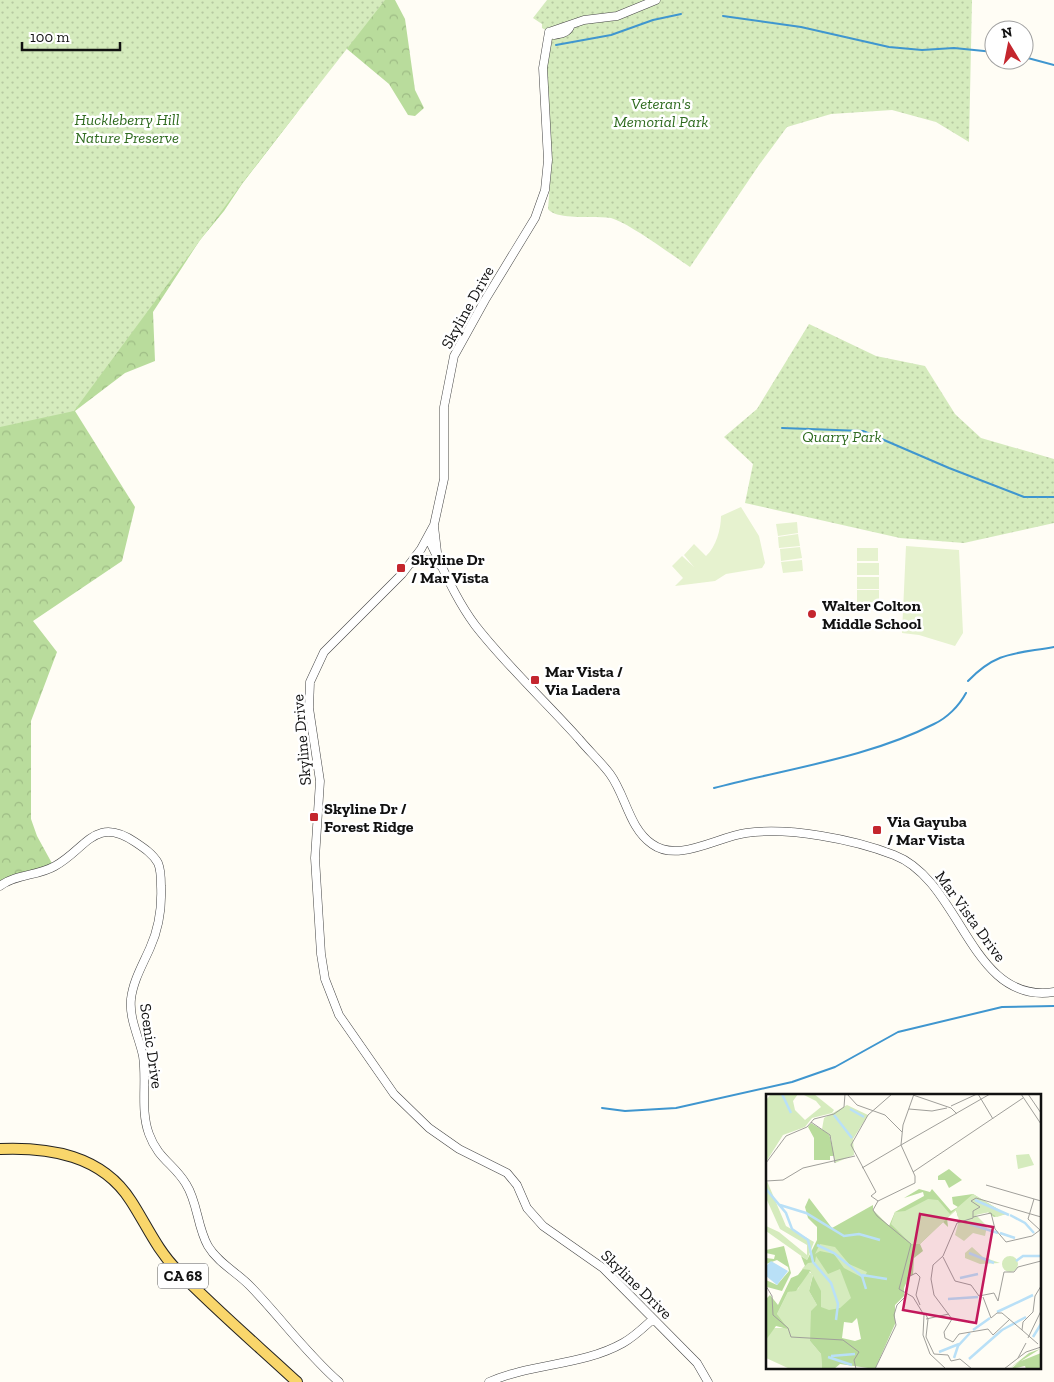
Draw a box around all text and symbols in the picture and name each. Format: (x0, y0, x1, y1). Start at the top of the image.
scale bar (22, 20, 120, 52)
north arrow (984, 20, 1034, 70)
text: N (1000, 23, 1014, 42)
text: 100 m (30, 28, 69, 46)
park label: Veteran's Memorial Park (613, 94, 709, 131)
park label: Huckleberry Hill Nature Preserve (74, 110, 180, 147)
street label: Skyline Drive (437, 263, 498, 352)
park label: Quarry Park (802, 427, 882, 446)
place label: Skyline Dr / Mar Vista (411, 550, 489, 587)
marker: Skyline Dr / Mar Vista (395, 562, 407, 574)
place label: Walter Colton Middle School (822, 596, 922, 633)
marker: Walter Colton Middle School (806, 608, 818, 620)
place label: Mar Vista / Via Ladera (545, 662, 623, 699)
marker: Mar Vista / Via Ladera (529, 674, 541, 686)
street label: Skyline Drive (288, 694, 315, 786)
place label: Skyline Dr / Forest Ridge (324, 799, 414, 836)
marker: Skyline Dr / Forest Ridge (308, 811, 320, 823)
place label: Via Gayuba / Mar Vista (887, 812, 967, 849)
marker: Via Gayuba / Mar Vista (871, 824, 883, 836)
street label: Mar Vista Drive (931, 867, 1010, 965)
street label: Scenic Drive (136, 1002, 167, 1090)
inset map (766, 1094, 1042, 1370)
street label: Skyline Drive (597, 1246, 676, 1323)
road number: CA 68 (158, 1264, 208, 1288)

